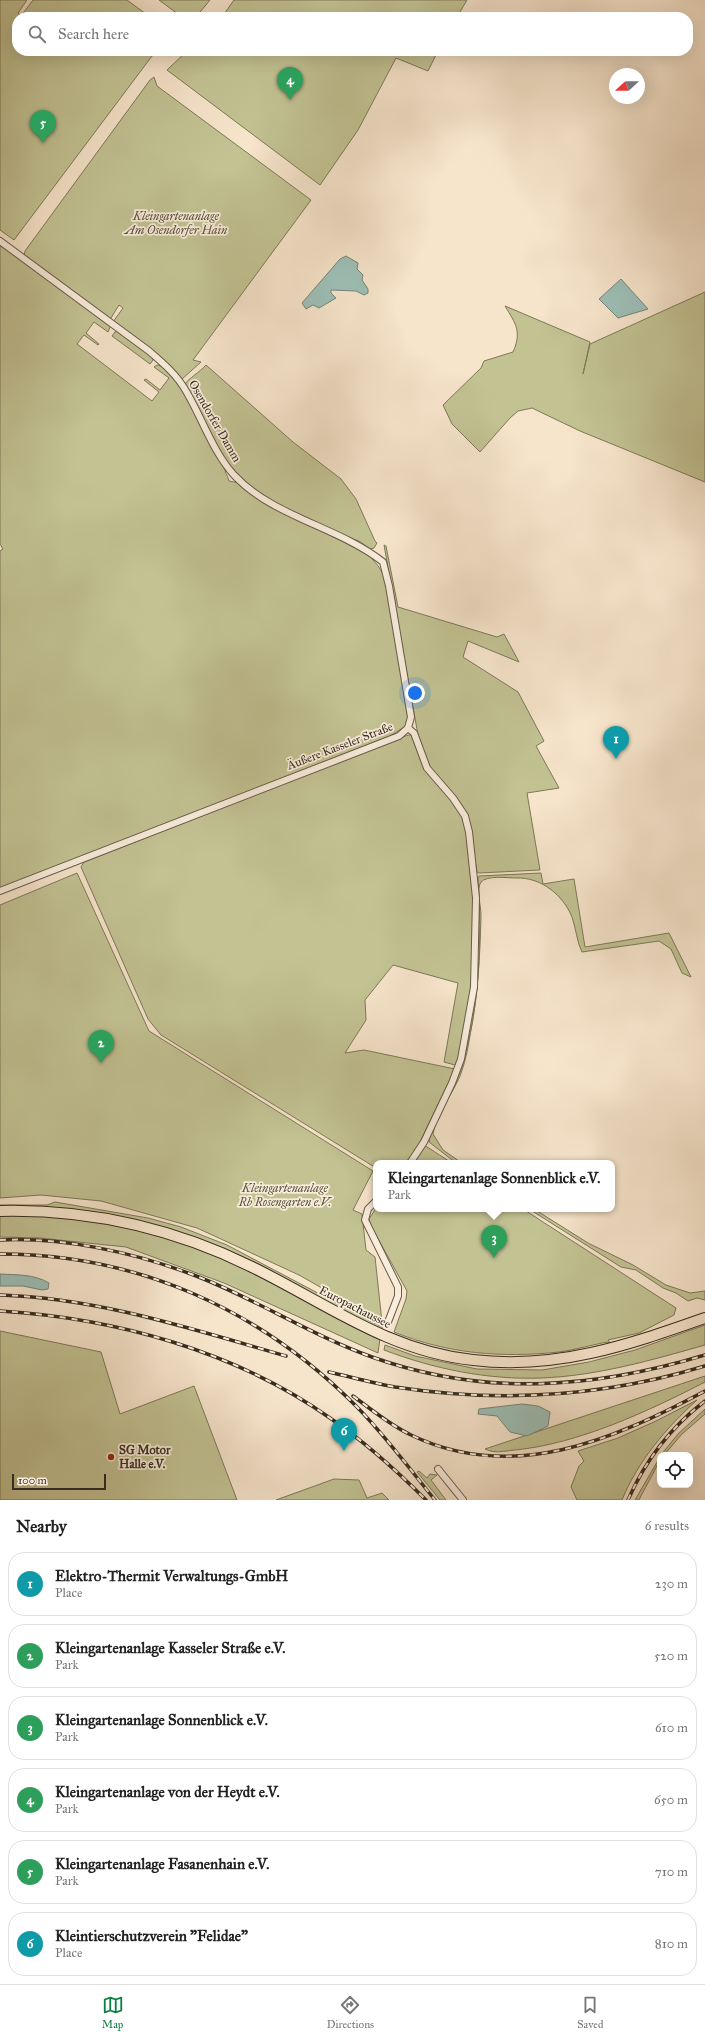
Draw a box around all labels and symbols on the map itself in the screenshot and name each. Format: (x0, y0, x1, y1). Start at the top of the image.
pin: 4 (277, 67, 303, 100)
north arrow (609, 68, 645, 104)
pin: 5 (30, 110, 56, 143)
park label: Kleingartenanlage Am Osendorfer Hain (123, 209, 228, 237)
street label: Osendorfer Damm (186, 378, 244, 464)
your location (405, 683, 425, 703)
street label: Äußere Kasseler Straße (284, 718, 395, 773)
pin: 1 (603, 726, 629, 759)
pin: 2 (88, 1030, 114, 1063)
park label: Kleingartenanlage Rb Rosengarten e.V. (238, 1181, 332, 1209)
pin: 3 (481, 1225, 507, 1258)
street label: Europachaussee (317, 1283, 393, 1331)
pin: 6 (331, 1418, 357, 1451)
place label: SG Motor Halle e.V. (119, 1443, 171, 1471)
marker: SG Motor Halle e.V. (106, 1452, 116, 1462)
scale bar (12, 1472, 106, 1491)

